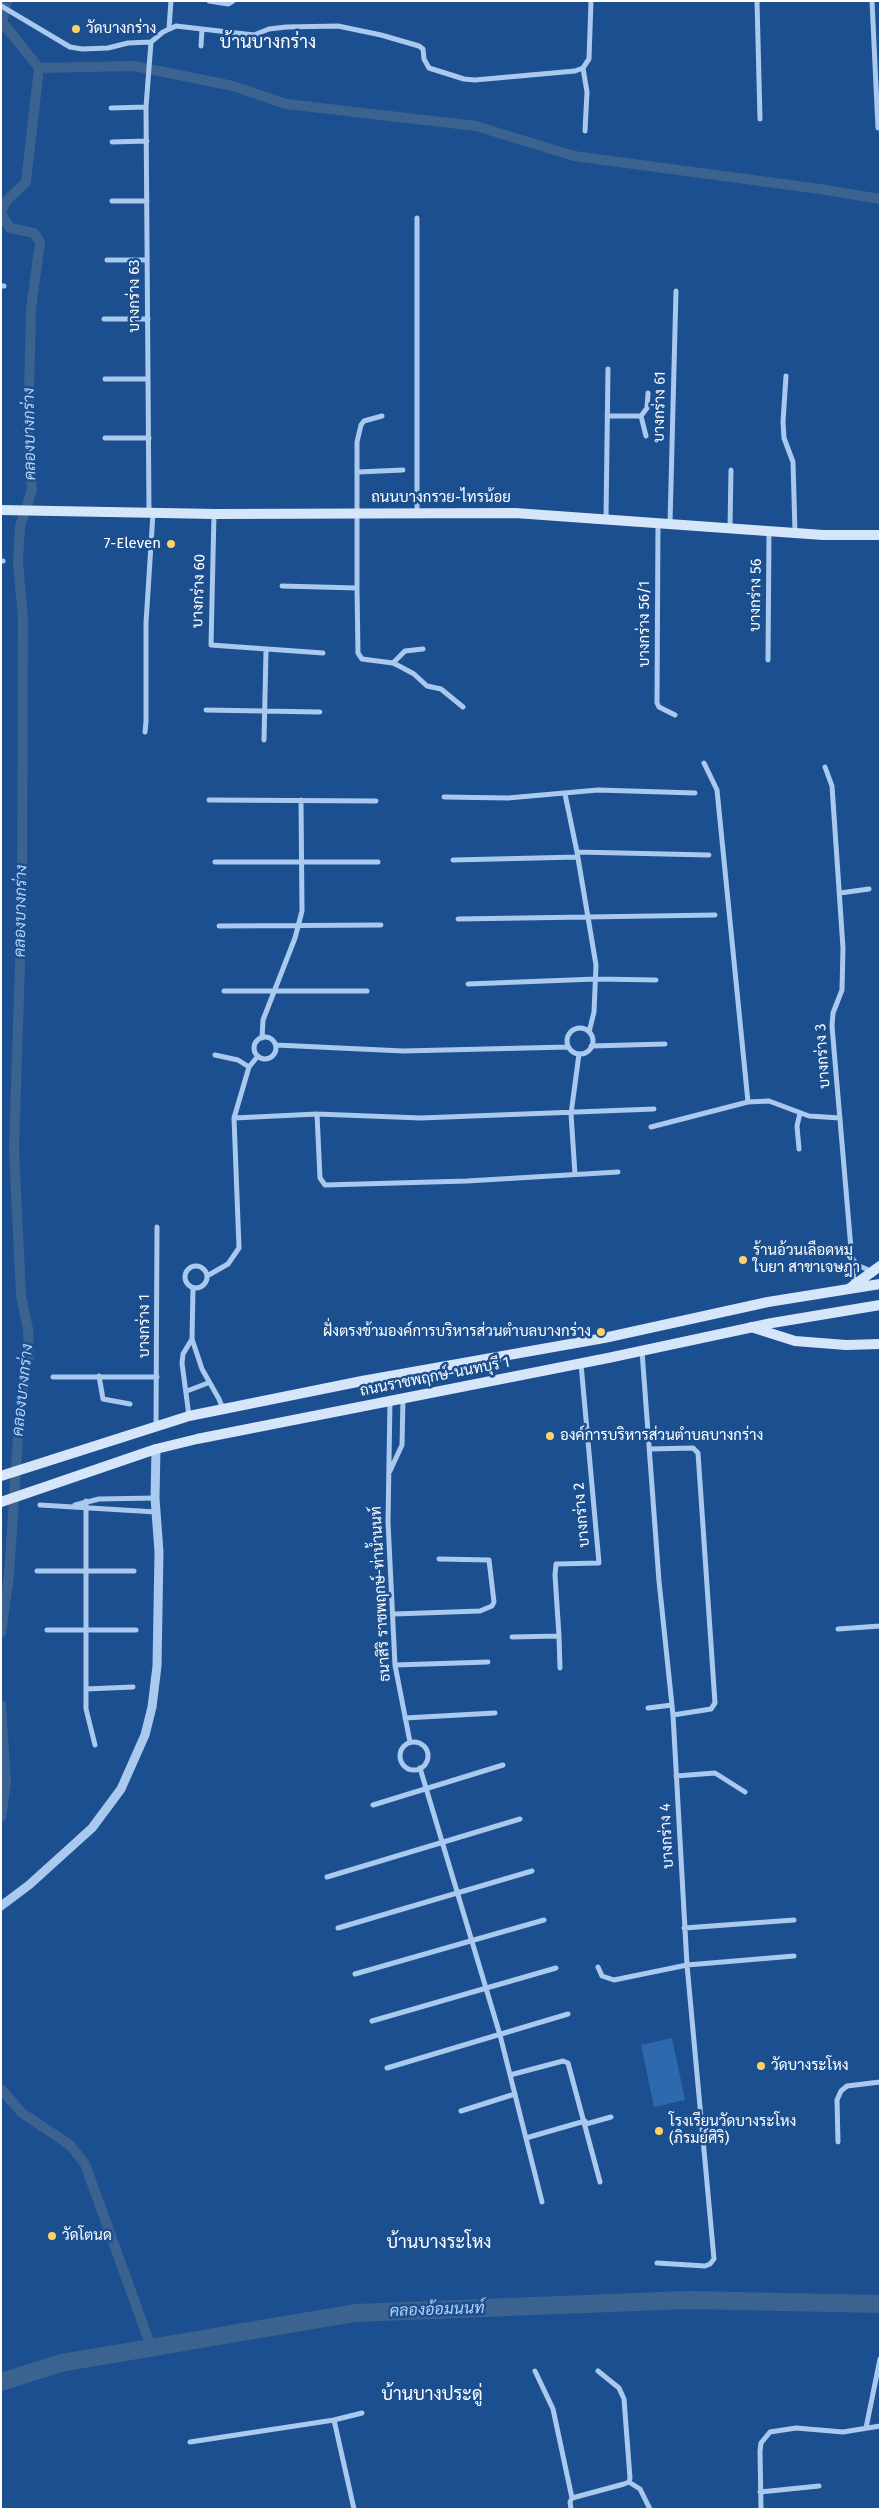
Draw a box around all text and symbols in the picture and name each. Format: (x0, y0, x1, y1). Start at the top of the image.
place label: วัดบางกร่าง (86, 20, 156, 38)
marker: วัดบางกร่าง (70, 23, 82, 35)
district label: บ้านบางกร่าง (220, 32, 316, 54)
street label: บางกร่าง 63 (126, 259, 144, 333)
street label: บางกร่าง 61 (650, 371, 670, 443)
water label: คลองบางกร่าง (20, 387, 40, 481)
street label: ถนนบางกรวย-ไทรน้อย (371, 489, 511, 507)
place label: 7-Eleven (104, 535, 161, 553)
marker: 7-Eleven (165, 538, 177, 550)
street label: บางกร่าง 60 (189, 554, 209, 628)
street label: บางกร่าง 56 (746, 558, 766, 632)
street label: บางกร่าง 56/1 (636, 581, 654, 667)
water label: คลองบางกร่าง (11, 864, 31, 958)
street label: บางกร่าง 3 (812, 1023, 834, 1089)
place label: ร้านอ้วนเลือดหมู ใบยา สาขาเจษฎา (753, 1242, 860, 1277)
marker: ร้านอ้วนเลือดหมู ใบยา สาขาเจษฎา (737, 1254, 749, 1266)
street label: บางกร่าง 1 (136, 1294, 154, 1358)
place label: ฝั่งตรงข้ามองค์การบริหารส่วนตำบลบางกร่าง (323, 1323, 591, 1341)
marker: ฝั่งตรงข้ามองค์การบริหารส่วนตำบลบางกร่าง (595, 1326, 607, 1338)
water label: คลองบางกร่าง (9, 1343, 37, 1437)
street label: ถนนราชพฤกษ์-นนทบุรี 1 (359, 1354, 511, 1400)
place label: องค์การบริหารส่วนตำบลบางกร่าง (560, 1427, 763, 1445)
marker: องค์การบริหารส่วนตำบลบางกร่าง (544, 1430, 556, 1442)
street label: บางกร่าง 2 (570, 1482, 594, 1548)
street label: ธนาสิริ ราชพฤกษ์-ท่าน้ำนนท์ (367, 1506, 395, 1682)
street label: บางกร่าง 4 (656, 1803, 678, 1869)
place label: วัดบางระโหง (771, 2057, 849, 2075)
marker: วัดบางระโหง (755, 2060, 767, 2072)
place label: โรงเรียนวัดบางระโหง (ภิรมย์ศิริ) (669, 2113, 796, 2148)
marker: โรงเรียนวัดบางระโหง (ภิรมย์ศิริ) (653, 2125, 665, 2137)
place label: วัดโตนด (62, 2227, 112, 2245)
marker: วัดโตนด (46, 2230, 58, 2242)
district label: บ้านบางระโหง (386, 2232, 492, 2254)
water label: คลองอ้อมนนท์ (389, 2299, 485, 2321)
district label: บ้านบางประดู่ (381, 2384, 483, 2406)

